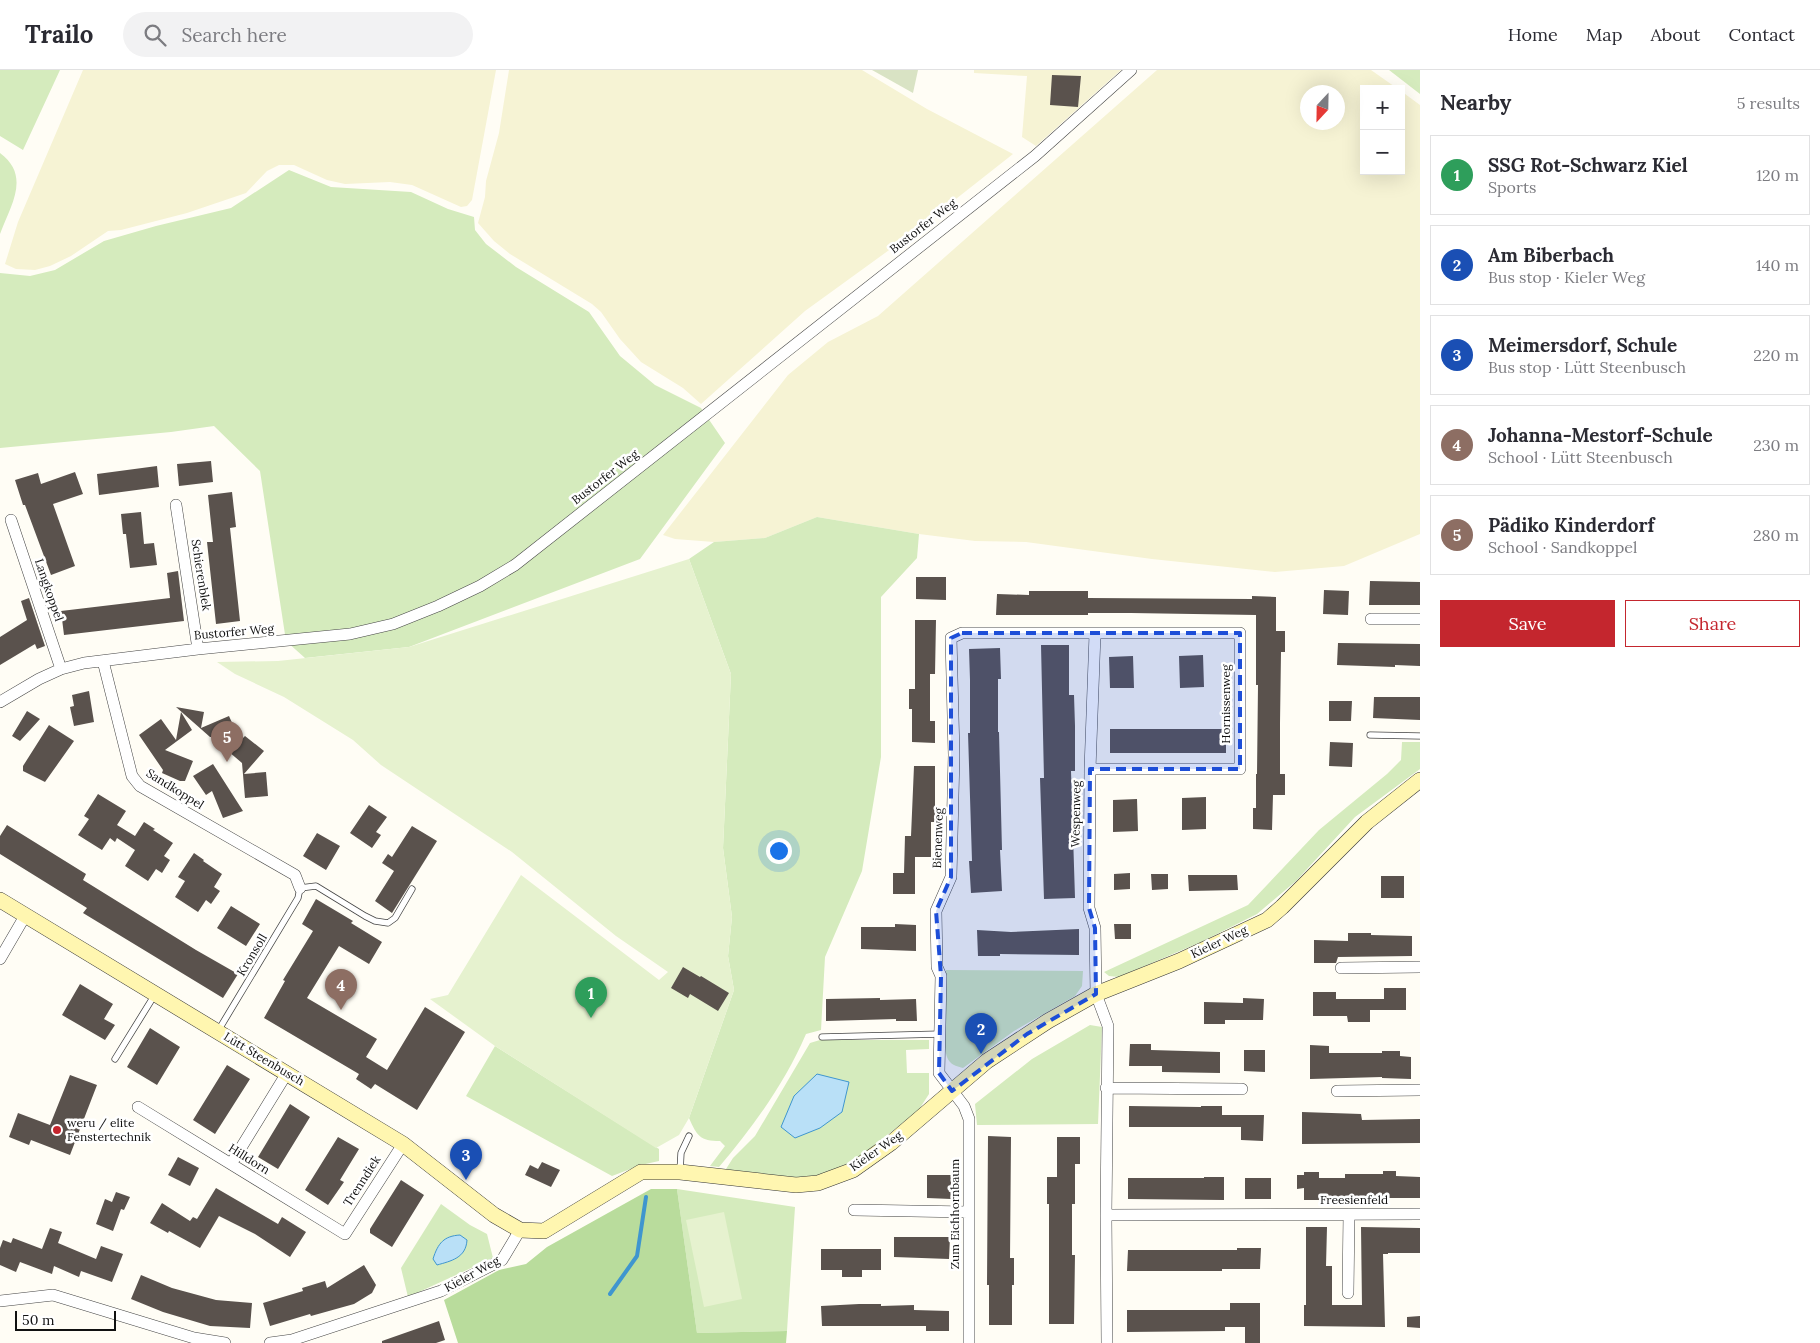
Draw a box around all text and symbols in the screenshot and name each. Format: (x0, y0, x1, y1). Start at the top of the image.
search box (123, 12, 473, 57)
text: Trailo (25, 19, 93, 50)
icon: search (141, 21, 169, 49)
text: Search here (181, 23, 287, 47)
text: Home (1508, 23, 1558, 46)
text: Map (1586, 23, 1622, 46)
text: About (1650, 23, 1700, 46)
text: Contact (1728, 23, 1795, 46)
north arrow (1300, 85, 1345, 130)
map controls (1360, 85, 1405, 175)
button: + (1360, 85, 1405, 130)
text: Nearby (1440, 89, 1511, 116)
text: 5 results (1737, 93, 1800, 113)
button: − (1360, 130, 1405, 175)
text: SSG Rot-Schwarz Kiel (1488, 153, 1688, 177)
text: 1 (1454, 165, 1460, 185)
text: 120 m (1756, 165, 1799, 185)
text: Sports (1488, 177, 1537, 197)
street label: Bustorfer Weg (886, 195, 959, 256)
text: Am Biberbach (1488, 243, 1614, 267)
text: 2 (1453, 255, 1461, 275)
text: 140 m (1756, 255, 1799, 275)
text: Bus stop · Kieler Weg (1488, 267, 1645, 287)
text: Meimersdorf, Schule (1488, 333, 1677, 357)
text: 3 (1453, 345, 1461, 365)
text: 220 m (1753, 345, 1799, 365)
text: Bus stop · Lütt Steenbusch (1488, 357, 1686, 377)
text: Johanna-Mestorf-Schule (1488, 423, 1713, 447)
text: 4 (1453, 435, 1461, 455)
text: 230 m (1753, 435, 1799, 455)
street label: Bustorfer Weg (568, 446, 641, 507)
text: School · Lütt Steenbusch (1488, 447, 1673, 467)
text: Pädiko Kinderdorf (1488, 513, 1655, 537)
text: 5 (1453, 525, 1461, 545)
text: 280 m (1753, 525, 1799, 545)
text: School · Sandkoppel (1488, 537, 1637, 557)
street label: Schierenblek (188, 538, 215, 612)
street label: Langkoppel (32, 557, 67, 623)
button: Save (1440, 600, 1615, 647)
button: Share (1625, 600, 1800, 647)
street label: Bustorfer Weg (193, 620, 275, 642)
street label: Hornissenweg (1218, 664, 1233, 744)
pin: 5 (211, 721, 243, 762)
street label: Sandkoppel (144, 765, 207, 812)
street label: Wespenweg (1067, 780, 1084, 848)
street label: Bienenweg (929, 807, 946, 869)
your location (766, 838, 792, 864)
street label: Kieler Weg (1188, 922, 1250, 961)
street label: Kronsoll (233, 931, 270, 979)
pin: 4 (325, 969, 357, 1010)
pin: 1 (575, 977, 607, 1018)
pin: 2 (965, 1013, 997, 1054)
street label: Lütt Steenbusch (221, 1029, 307, 1089)
place label: weru / elite Fenstertechnik (67, 1115, 151, 1144)
marker: weru / elite Fenstertechnik (51, 1124, 63, 1136)
street label: Kieler Weg (847, 1127, 905, 1174)
pin: 3 (450, 1139, 482, 1180)
street label: Hilldorn (226, 1140, 273, 1177)
street label: Trenndiek (340, 1152, 384, 1209)
street label: Zum Eichhornbaum (947, 1159, 962, 1269)
street label: Freesienfeld (1320, 1192, 1388, 1207)
street label: Kieler Weg (442, 1252, 502, 1295)
scale bar (15, 1308, 116, 1331)
text: 50 m (22, 1311, 55, 1329)

